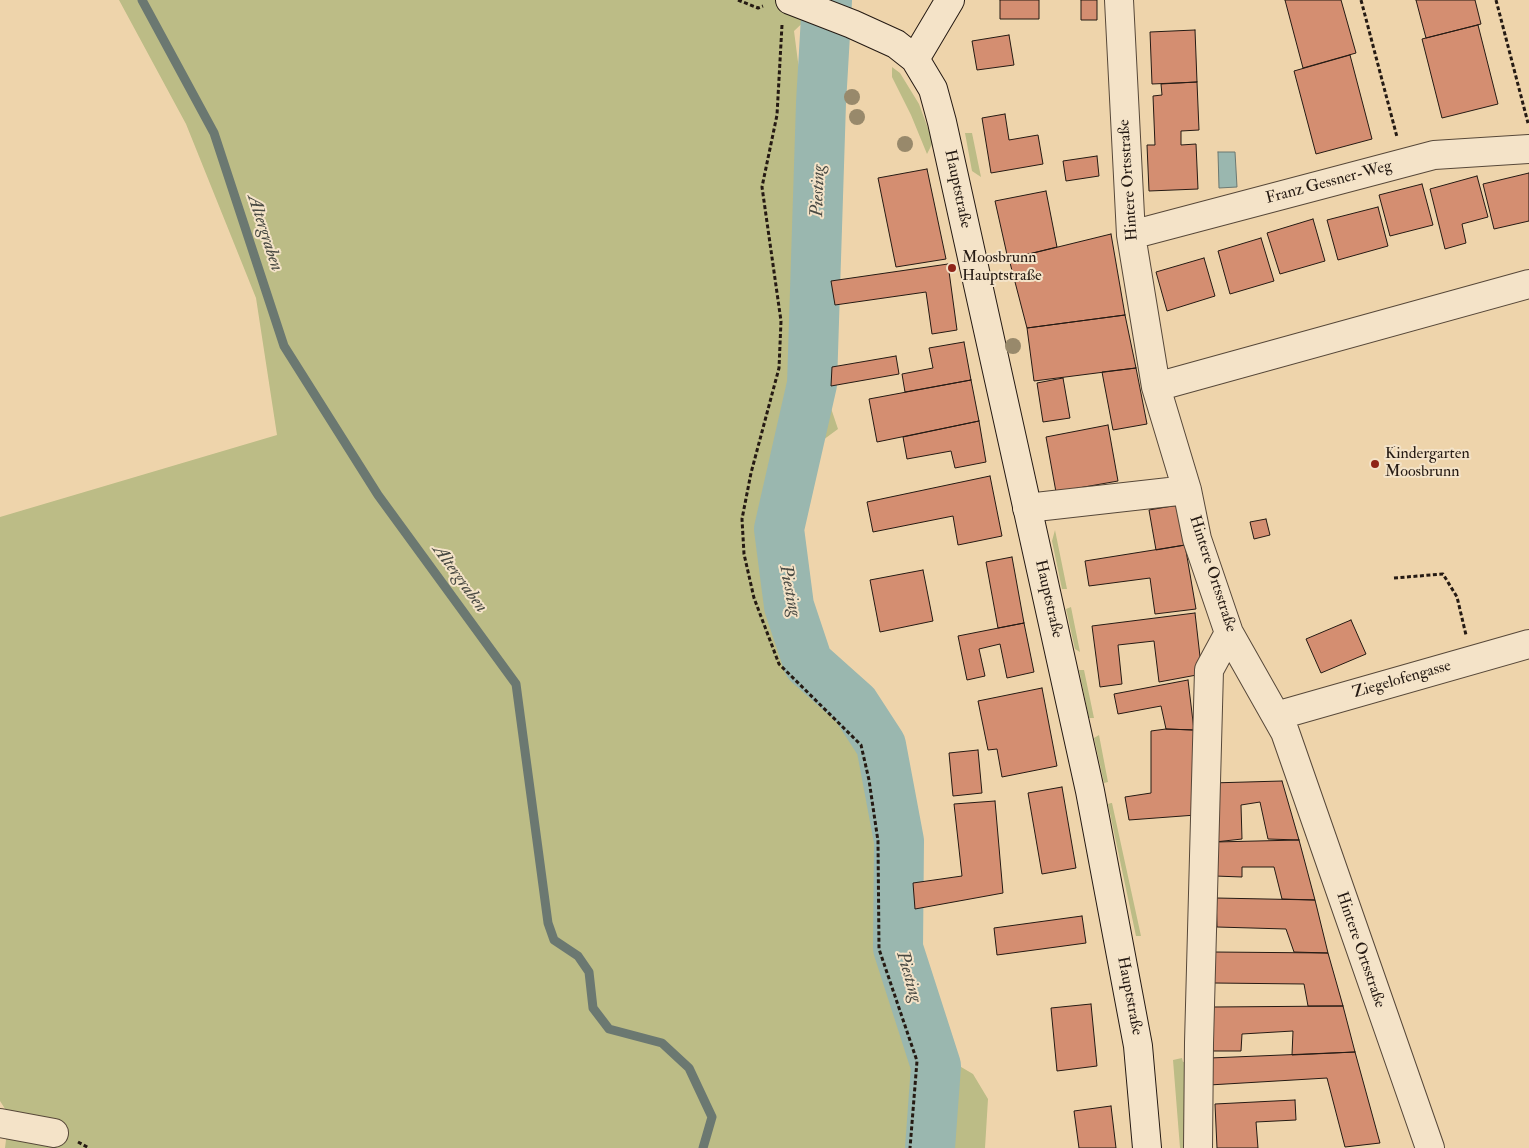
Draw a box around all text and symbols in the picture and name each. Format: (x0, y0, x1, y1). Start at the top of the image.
street label: Hintere Ortsstraße (1115, 119, 1143, 241)
street label: Hauptstraße (939, 148, 975, 230)
street label: Franz Gessner-Weg (1264, 157, 1394, 209)
water label: Piesting (807, 164, 831, 218)
water label: Altergraben (241, 192, 287, 274)
place label: Moosbrunn Hauptstraße (962, 249, 1042, 287)
marker: Moosbrunn Hauptstraße (946, 262, 958, 274)
place label: Kindergarten Moosbrunn (1385, 445, 1470, 483)
marker: Kindergarten Moosbrunn (1369, 458, 1381, 470)
street label: Hintere Ortsstraße (1184, 513, 1240, 635)
water label: Altergraben (427, 541, 491, 617)
street label: Hauptstraße (1030, 558, 1066, 640)
water label: Piesting (773, 563, 805, 619)
street label: Ziegelofengasse (1351, 657, 1453, 703)
street label: Hintere Ortsstraße (1331, 889, 1389, 1011)
water label: Piesting (890, 949, 926, 1005)
street label: Hauptstraße (1112, 955, 1146, 1037)

